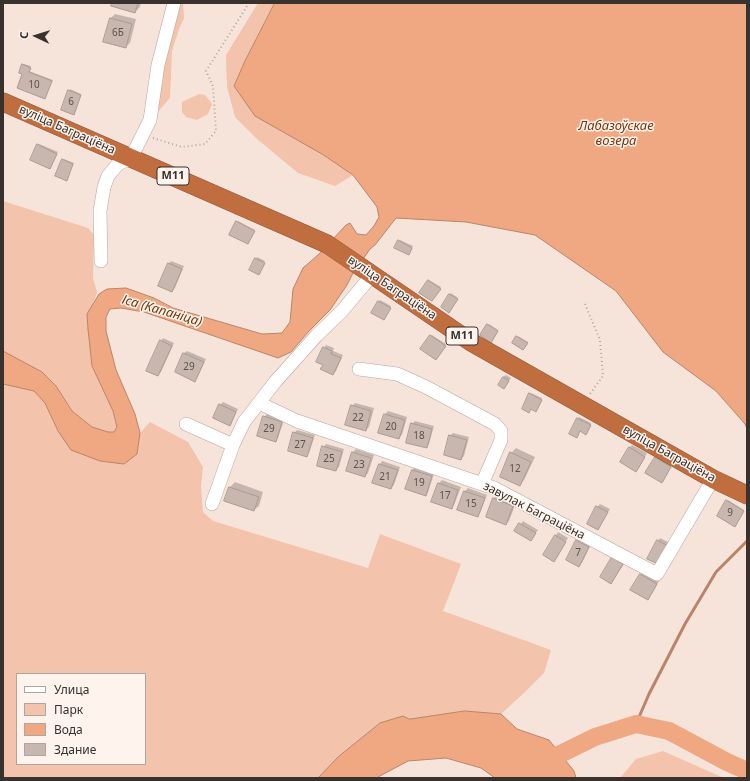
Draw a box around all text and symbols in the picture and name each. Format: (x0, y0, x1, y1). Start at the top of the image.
north arrow (16, 16, 56, 56)
house number: 6Б (112, 27, 124, 39)
text: С (16, 31, 31, 39)
house number: 10 (28, 79, 40, 91)
house number: 6 (68, 96, 74, 108)
street label: вуліца Баграціёна (17, 102, 117, 158)
water label: Лабазоўскае возера (578, 118, 654, 149)
road number: М11 (157, 167, 189, 185)
street label: вуліца Баграціёна (345, 253, 439, 323)
water label: Іса (Капаніца) (120, 292, 204, 330)
road number: М11 (446, 327, 478, 345)
house number: 29 (183, 361, 195, 373)
house number: 22 (352, 412, 364, 424)
house number: 20 (385, 421, 397, 433)
house number: 29 (263, 423, 275, 435)
street label: вуліца Баграціёна (620, 423, 718, 485)
house number: 18 (413, 430, 425, 442)
house number: 27 (294, 439, 306, 451)
house number: 25 (323, 453, 335, 465)
house number: 23 (353, 459, 365, 471)
house number: 12 (509, 463, 521, 475)
house number: 21 (379, 471, 391, 483)
house number: 19 (413, 477, 425, 489)
street label: завулак Баграціёна (481, 479, 587, 543)
house number: 17 (439, 490, 451, 502)
house number: 15 (465, 498, 477, 510)
house number: 9 (727, 507, 733, 519)
house number: 7 (575, 547, 581, 559)
legend (16, 673, 146, 765)
text: Улица (54, 681, 89, 698)
text: Парк (54, 701, 83, 718)
text: Вода (54, 721, 83, 738)
text: Здание (54, 741, 96, 758)

